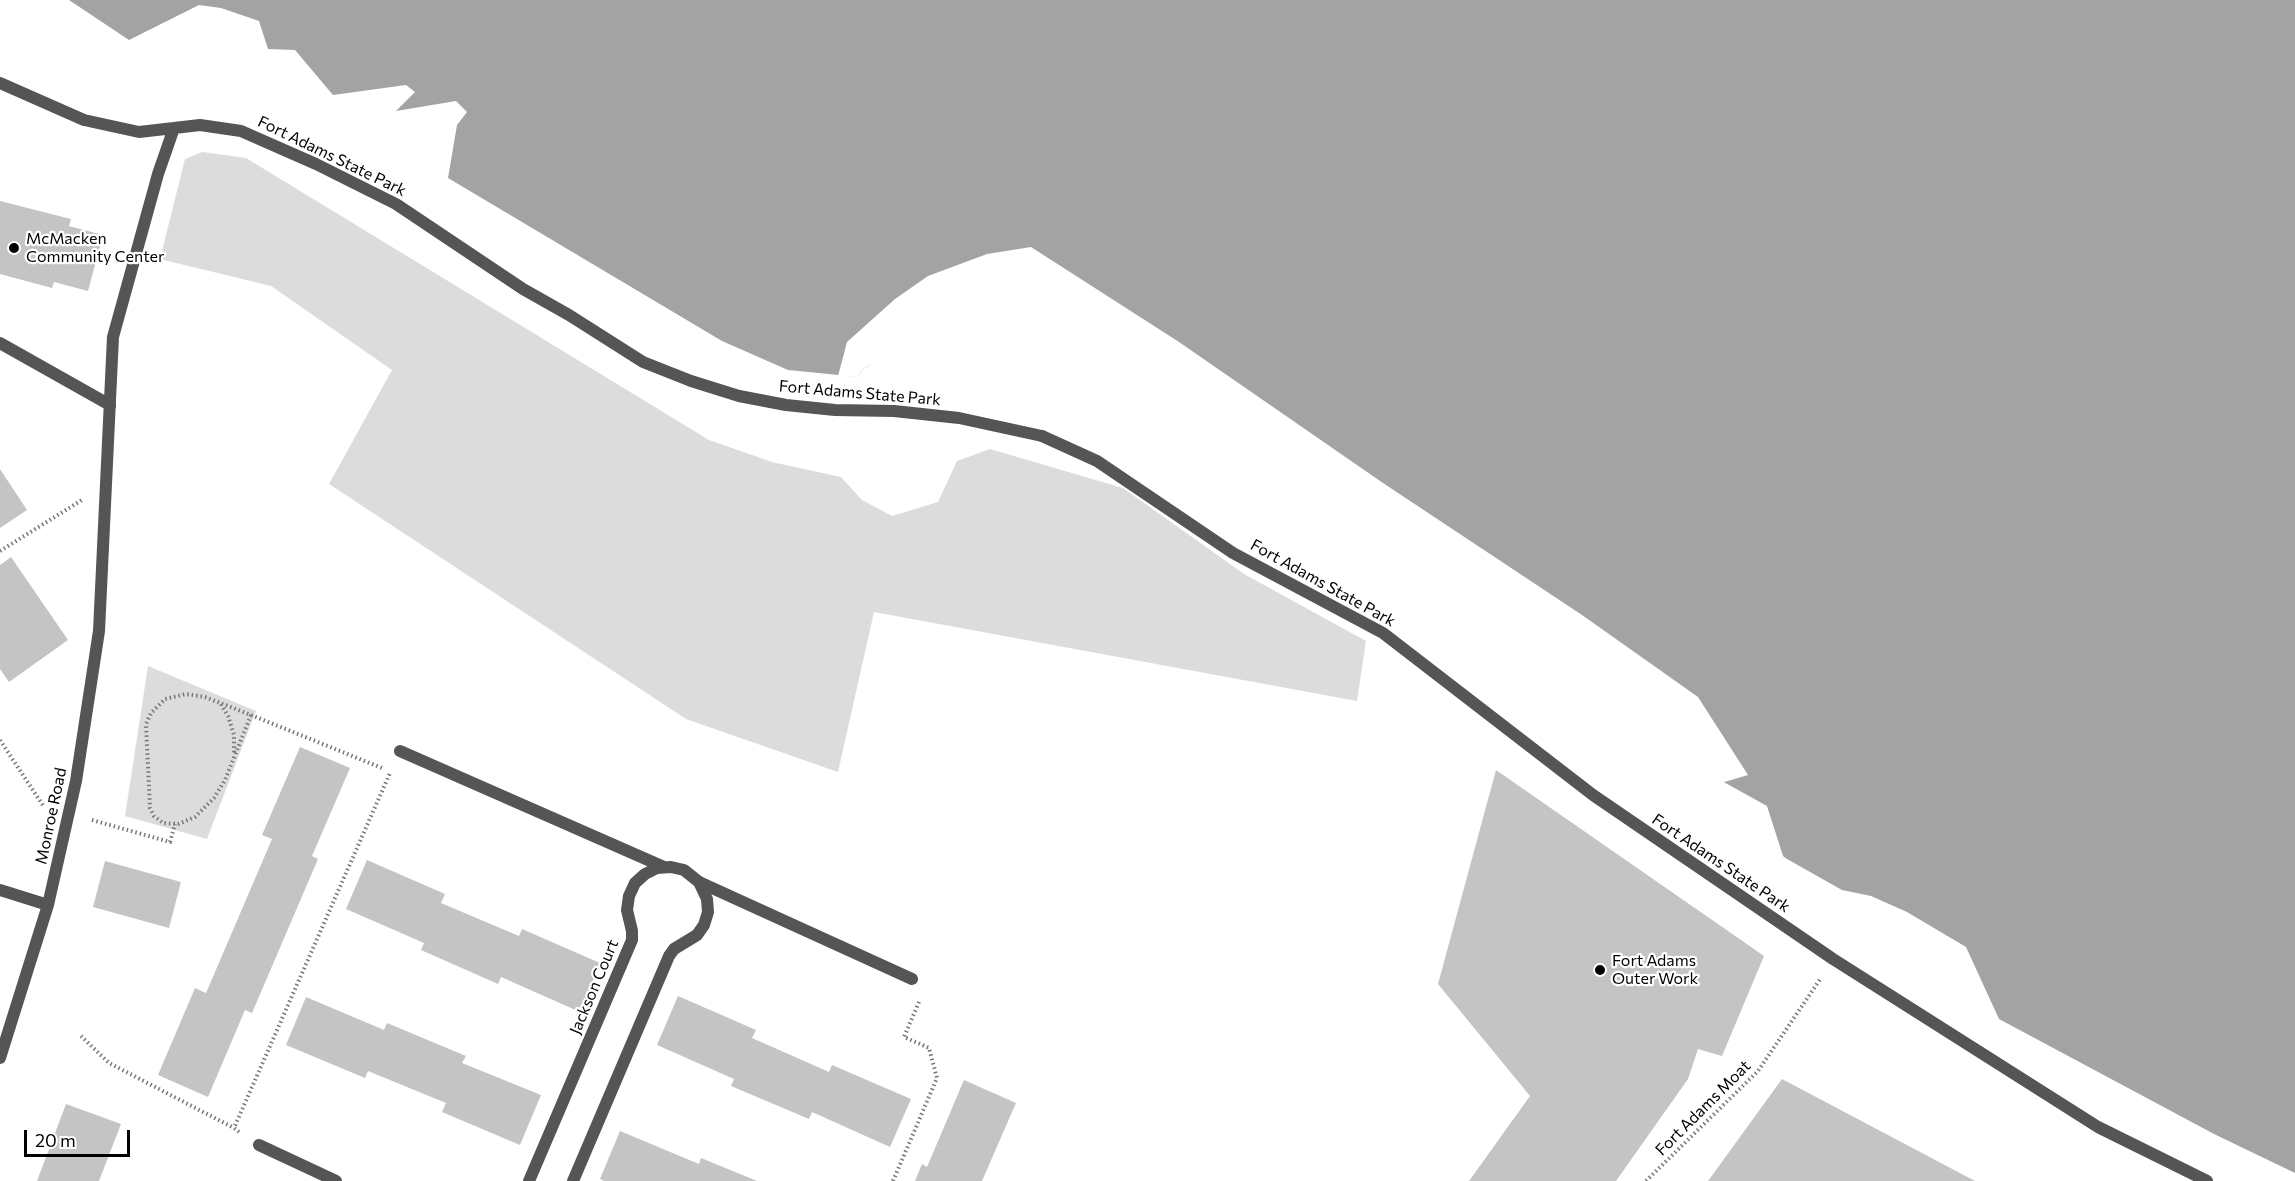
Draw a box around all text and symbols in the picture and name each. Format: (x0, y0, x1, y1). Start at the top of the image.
street label: Fort Adams State Park (255, 112, 409, 200)
place label: McMacken Community Center (26, 229, 164, 267)
marker: McMacken Community Center (7, 241, 21, 255)
street label: Fort Adams State Park (778, 376, 942, 410)
street label: Fort Adams State Park (1247, 535, 1399, 631)
street label: Monroe Road (31, 766, 71, 866)
street label: Fort Adams State Park (1648, 810, 1794, 916)
street label: Jackson Court (565, 937, 623, 1037)
place label: Fort Adams Outer Work (1612, 951, 1698, 989)
marker: Fort Adams Outer Work (1593, 963, 1607, 977)
street label: Fort Adams Moat (1651, 1056, 1755, 1160)
scale bar (27, 1118, 134, 1156)
text: 20 m (35, 1129, 76, 1151)

